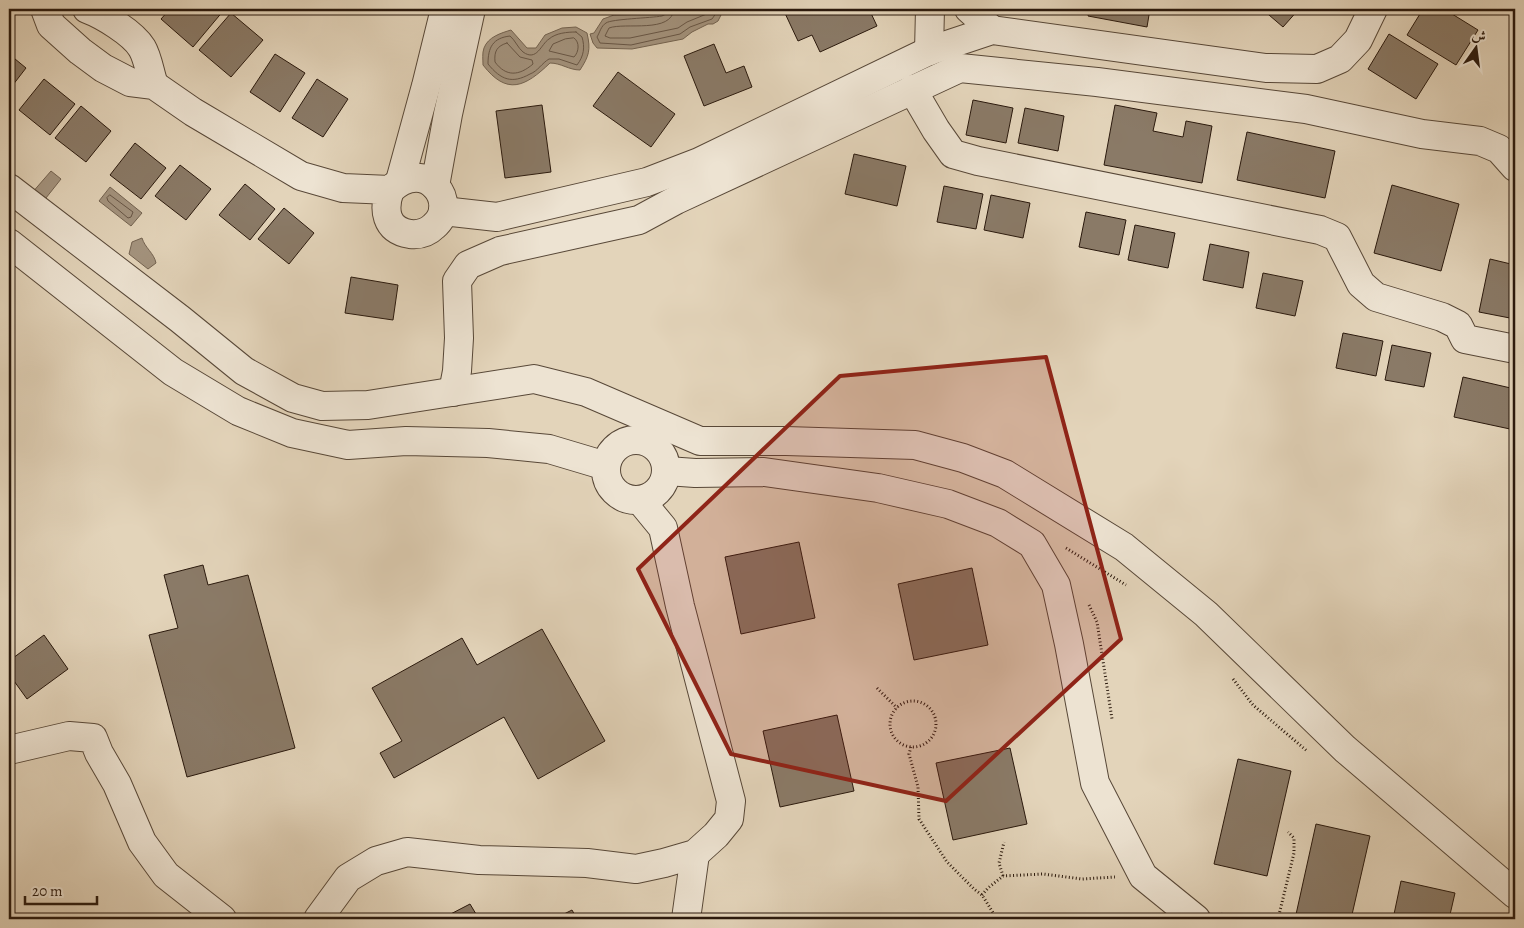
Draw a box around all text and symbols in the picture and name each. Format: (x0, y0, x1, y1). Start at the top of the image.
north arrow (1452, 22, 1502, 72)
text: ش (1470, 25, 1488, 47)
scale bar (25, 873, 98, 905)
text: 20 m (32, 881, 63, 901)

